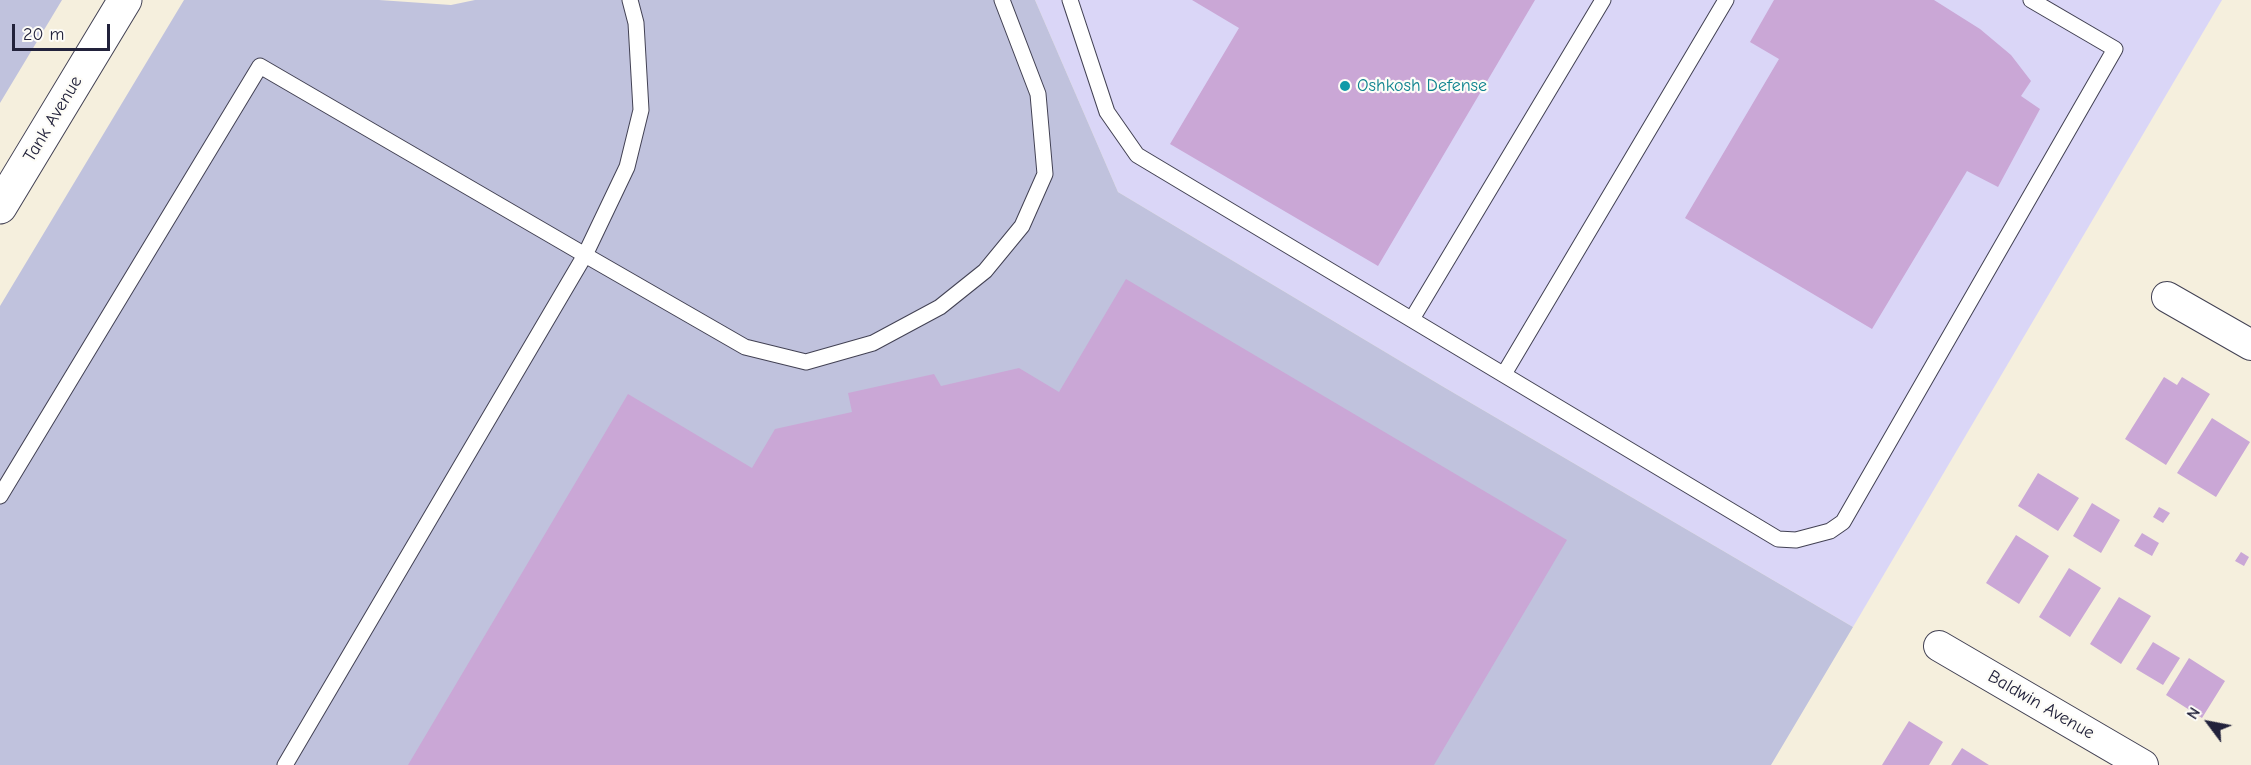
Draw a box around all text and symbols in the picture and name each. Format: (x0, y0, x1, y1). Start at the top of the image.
scale bar (15, 12, 112, 50)
text: 20 m (23, 24, 64, 45)
street label: Tank Avenue (19, 72, 87, 166)
place label: Oshkosh Defense (1357, 75, 1487, 97)
marker: Oshkosh Defense (1338, 79, 1352, 93)
street label: Baldwin Avenue (1984, 666, 2098, 744)
north arrow (2179, 693, 2239, 753)
text: N (2183, 704, 2204, 723)

